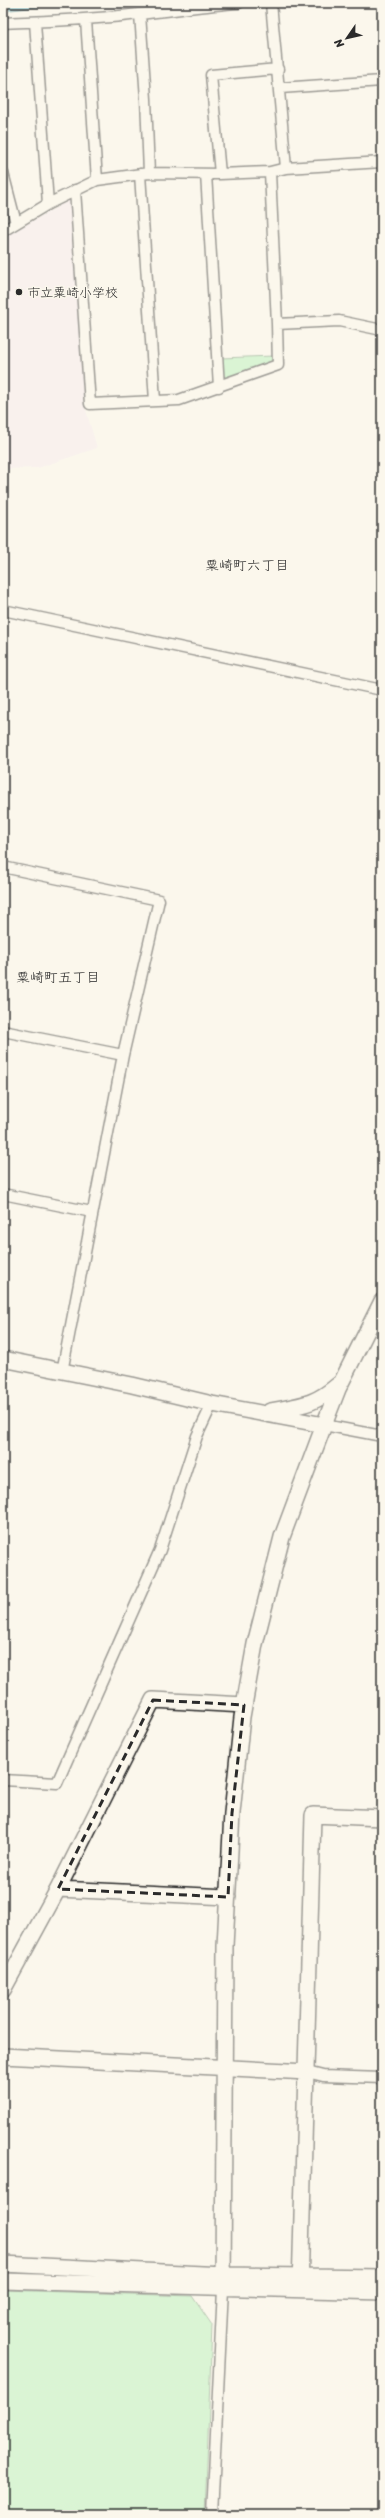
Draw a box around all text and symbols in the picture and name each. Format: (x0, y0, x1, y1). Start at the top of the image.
north arrow (327, 18, 367, 58)
text: N (329, 35, 350, 53)
place label: 市立粟崎小学校 (27, 281, 118, 304)
marker: 市立粟崎小学校 (14, 287, 24, 297)
district label: 粟崎町六丁目 (205, 553, 289, 578)
district label: 粟崎町五丁目 (16, 965, 100, 990)

